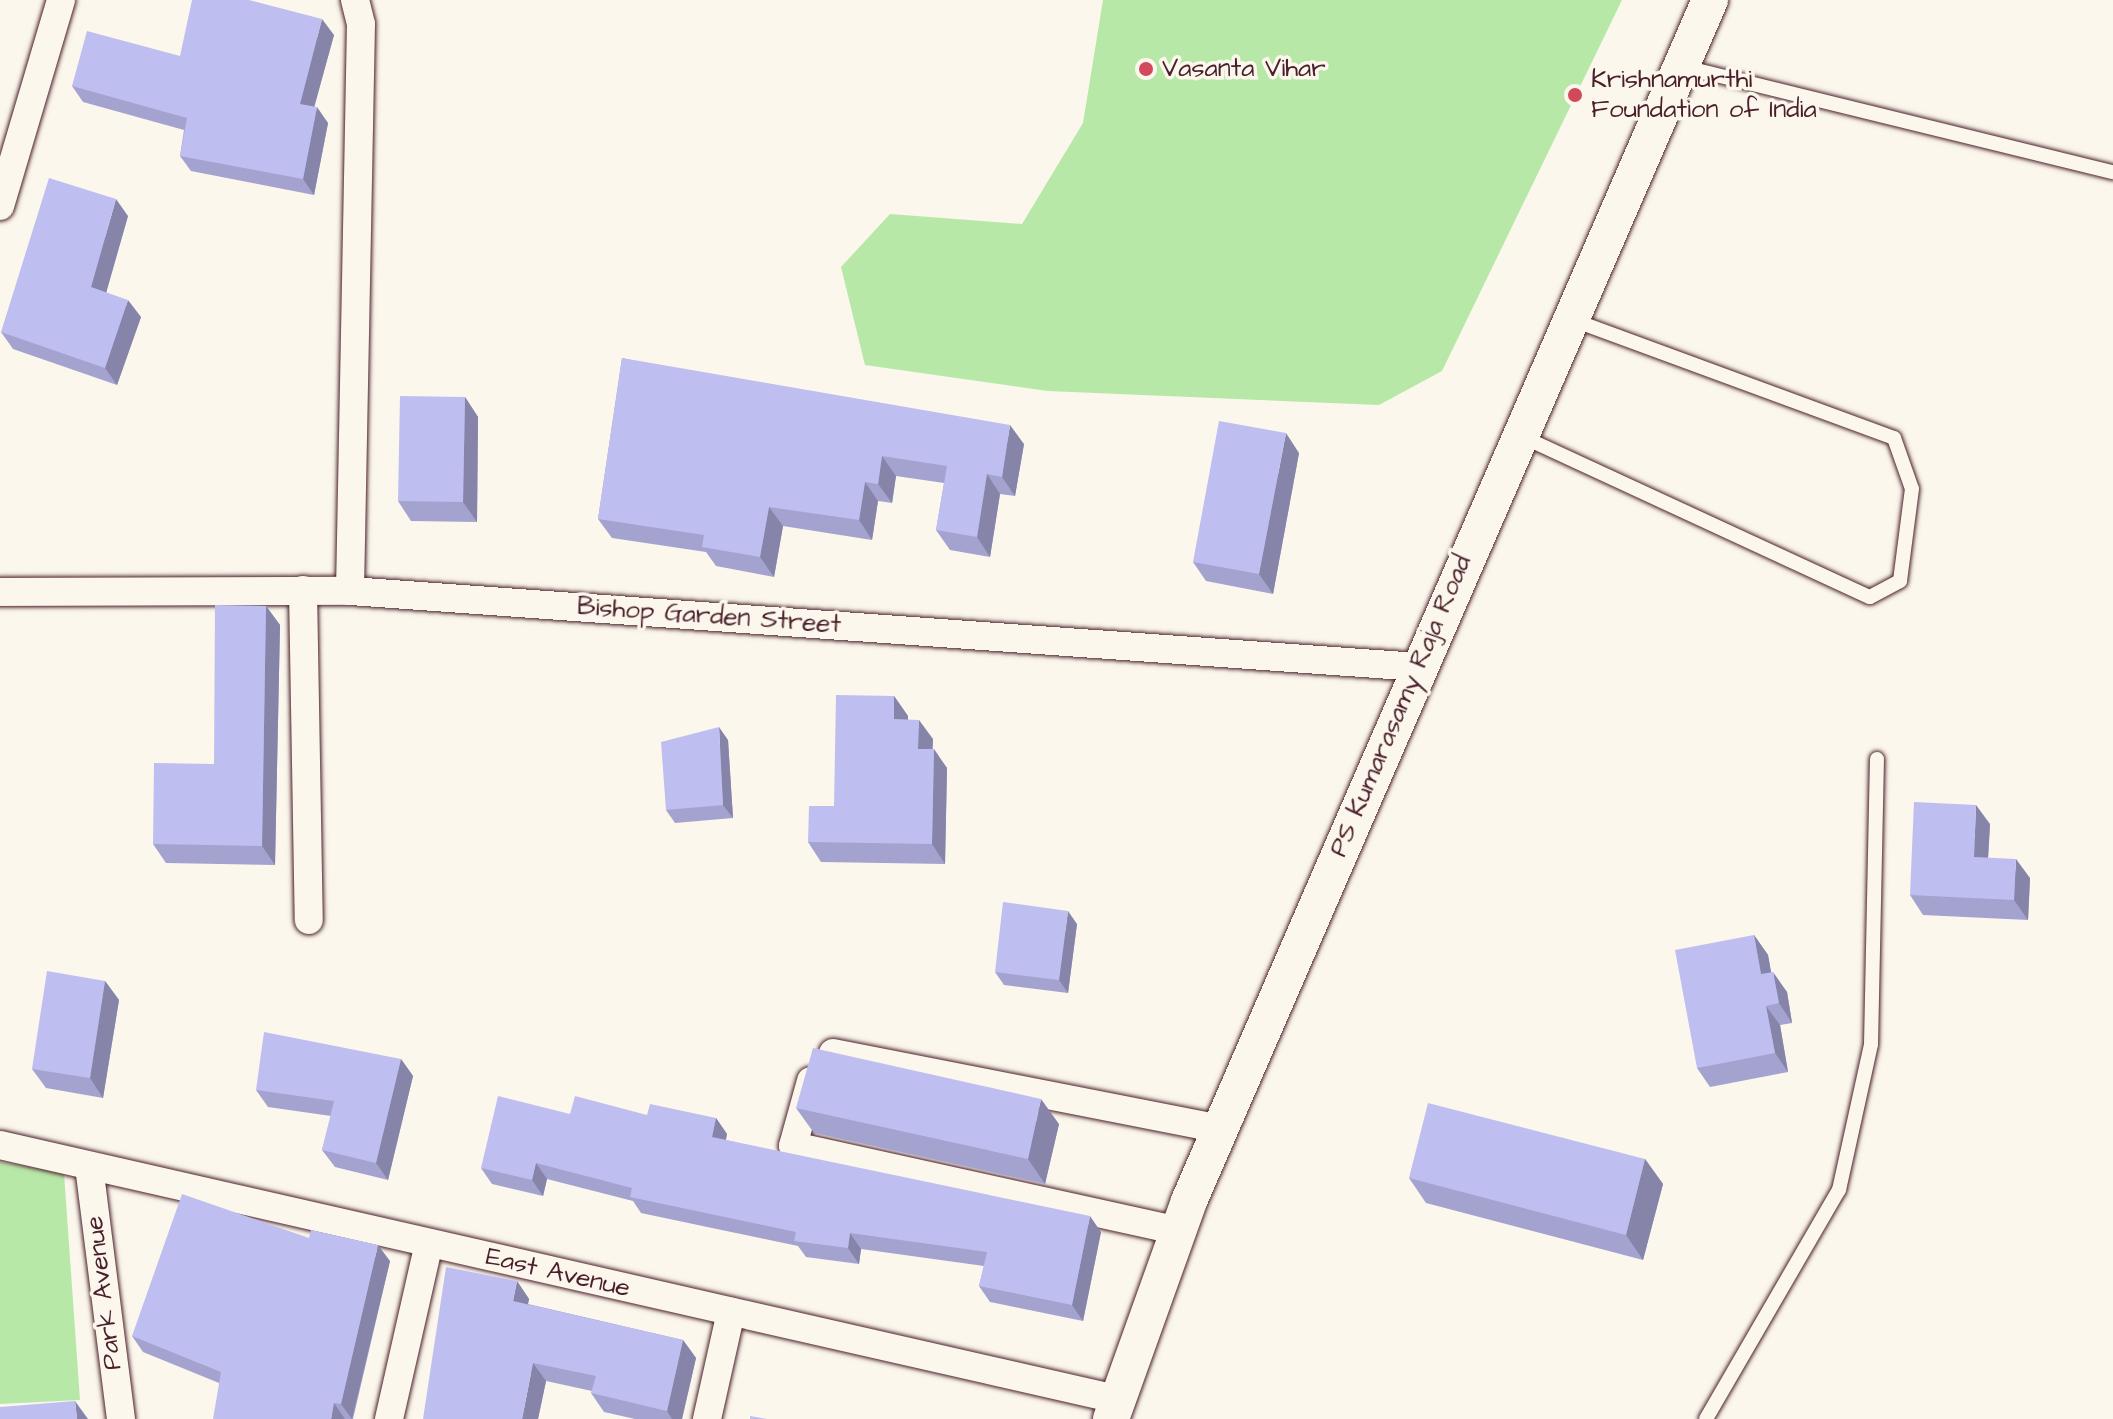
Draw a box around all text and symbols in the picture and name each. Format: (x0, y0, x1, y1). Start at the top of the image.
place label: Vasanta Vihar (1162, 53, 1326, 85)
marker: Vasanta Vihar (1137, 60, 1155, 78)
place label: Krishnamurthi Foundation of India (1591, 64, 1817, 126)
marker: Krishnamurthi Foundation of India (1566, 86, 1584, 104)
street label: PS Kumarasamy Raja Road (1323, 550, 1479, 862)
street label: Bishop Garden Street (576, 591, 842, 641)
street label: Park Avenue (79, 1214, 129, 1372)
street label: East Avenue (483, 1241, 633, 1305)

